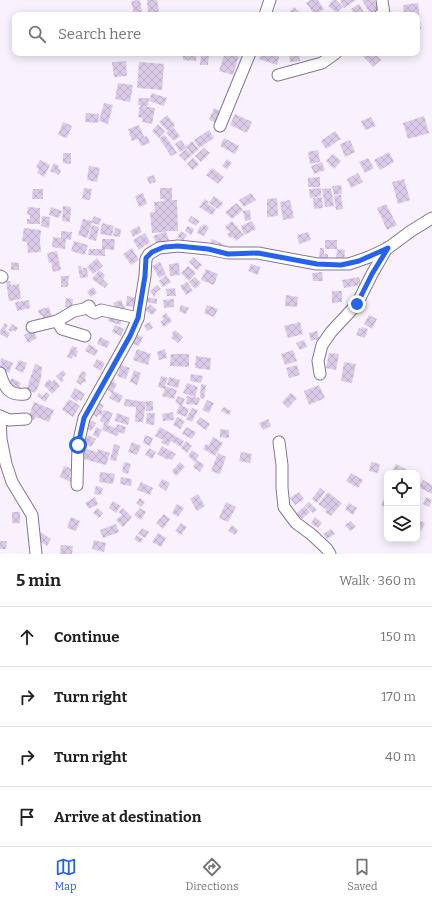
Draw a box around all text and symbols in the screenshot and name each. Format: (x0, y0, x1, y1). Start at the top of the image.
search box (12, 12, 420, 56)
icon: search (26, 23, 48, 45)
text: Search here (58, 25, 141, 43)
route end (348, 295, 366, 313)
route start (69, 436, 87, 454)
map controls (384, 470, 420, 542)
button: locate (384, 470, 420, 506)
button: layers (384, 506, 420, 542)
text: 5 min (16, 570, 61, 591)
text: Walk · 360 m (339, 573, 416, 588)
icon: ahead (16, 626, 38, 648)
text: Continue (54, 628, 120, 646)
text: 150 m (380, 629, 416, 644)
icon: right (16, 686, 38, 708)
text: Turn right (54, 688, 127, 706)
text: 170 m (381, 689, 416, 704)
icon: right (16, 746, 38, 768)
text: Turn right (54, 748, 127, 766)
text: 40 m (385, 749, 416, 764)
icon: arrive (16, 806, 38, 828)
text: Arrive at destination (54, 808, 201, 826)
tab: Map (54, 856, 77, 893)
tab: Directions (186, 856, 238, 893)
tab: Saved (347, 856, 378, 893)

